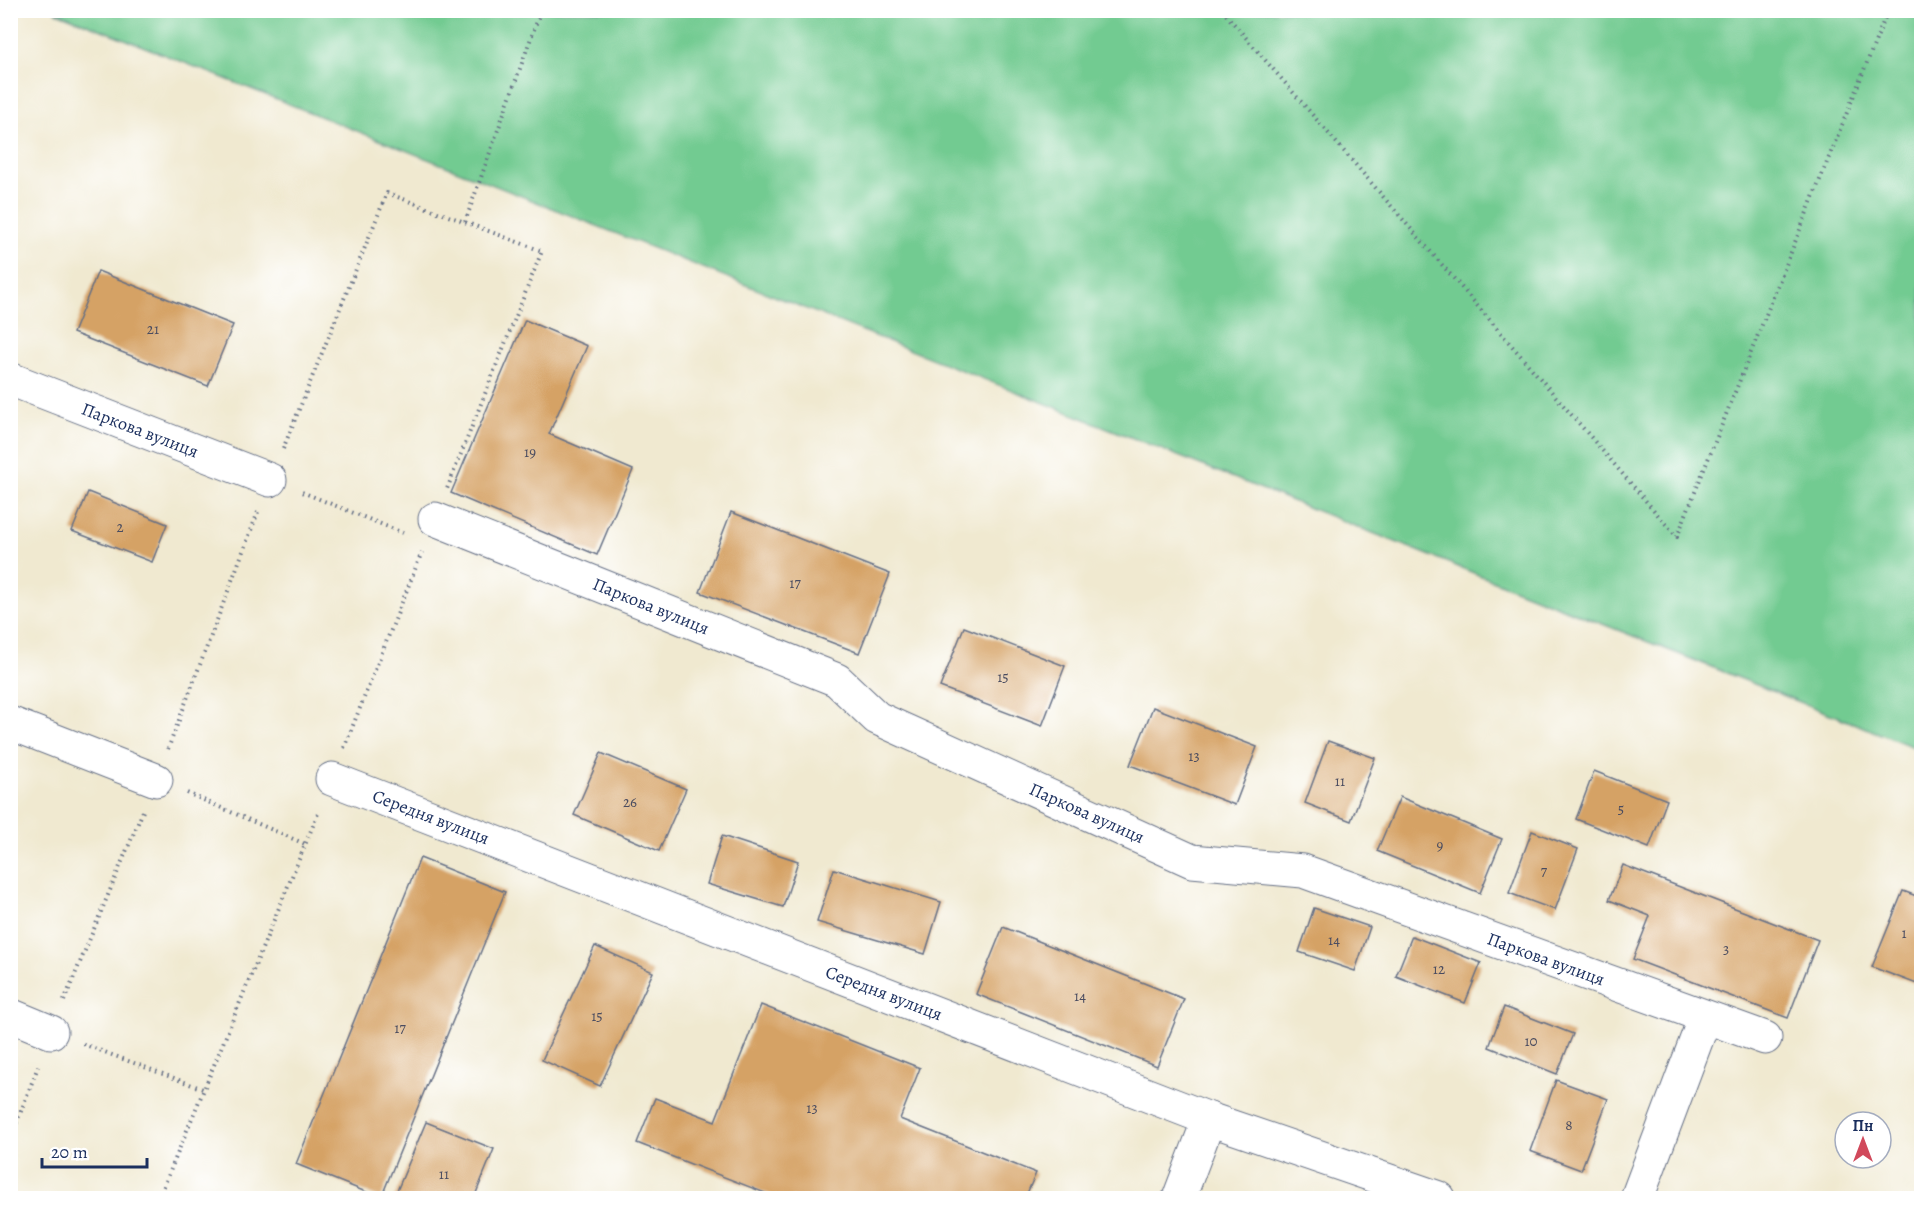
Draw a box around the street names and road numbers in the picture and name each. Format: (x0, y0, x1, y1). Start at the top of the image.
street label: Паркова вулиця (78, 397, 202, 463)
street label: Паркова вулиця (589, 572, 713, 640)
street label: Паркова вулиця (1026, 777, 1148, 849)
street label: Середня вулиця (369, 784, 493, 850)
street label: Паркова вулиця (1484, 927, 1608, 991)
street label: Середня вулиця (822, 960, 946, 1026)

